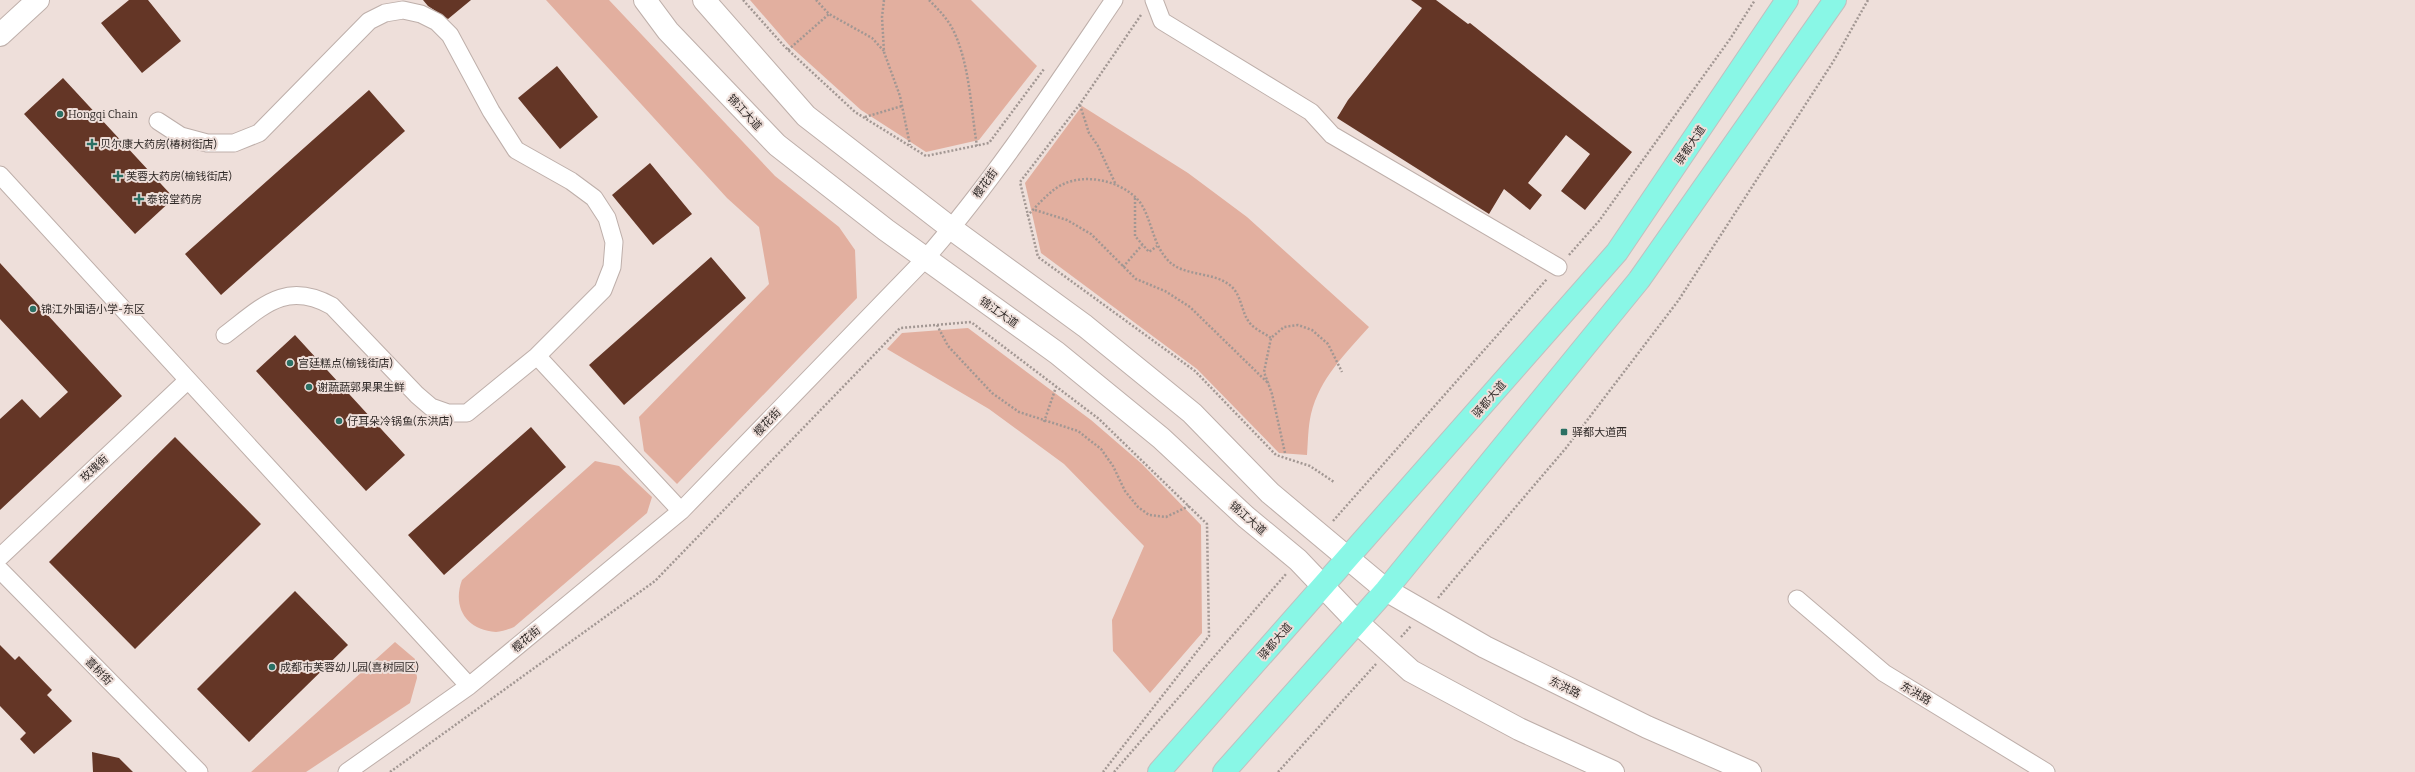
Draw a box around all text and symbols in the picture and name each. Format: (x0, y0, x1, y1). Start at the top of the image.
street label: 锦江大道 (725, 92, 764, 133)
place label: Hongqi Chain (68, 108, 138, 121)
marker: Hongqi Chain (55, 109, 65, 119)
street label: 驿都大道 (1673, 123, 1708, 167)
place label: 贝尔康大药房(椿树街店) (100, 138, 217, 151)
marker: 贝尔康大药房(椿树街店) (87, 139, 97, 149)
street label: 樱花街 (970, 166, 1000, 200)
place label: 芙蓉大药房(榆钱街店) (126, 170, 232, 183)
marker: 芙蓉大药房(榆钱街店) (113, 171, 123, 181)
place label: 泰铭堂药房 (147, 193, 202, 206)
marker: 泰铭堂药房 (134, 194, 144, 204)
street label: 锦江大道 (977, 294, 1020, 330)
place label: 锦江外国语小学-东区 (41, 303, 145, 316)
marker: 锦江外国语小学-东区 (28, 304, 38, 314)
place label: 宫廷糕点(榆钱街店) (298, 357, 393, 370)
marker: 宫廷糕点(榆钱街店) (285, 358, 295, 368)
street label: 驿都大道 (1470, 378, 1509, 420)
place label: 谢蔬蔬郭果果生鲜 (317, 381, 405, 394)
marker: 谢蔬蔬郭果果生鲜 (304, 382, 314, 392)
street label: 樱花街 (751, 406, 783, 439)
place label: 仔耳朵冷锅鱼(东洪店) (347, 415, 453, 428)
marker: 仔耳朵冷锅鱼(东洪店) (334, 416, 344, 426)
place label: 驿都大道西 (1572, 426, 1627, 439)
marker: 驿都大道西 (1559, 427, 1569, 437)
street label: 玫瑰街 (78, 452, 111, 484)
street label: 锦江大道 (1227, 499, 1269, 538)
street label: 驿都大道 (1256, 620, 1295, 662)
street label: 樱花街 (510, 624, 543, 655)
street label: 喜树街 (83, 655, 115, 688)
place label: 成都市芙蓉幼儿园(喜树园区) (280, 661, 419, 674)
marker: 成都市芙蓉幼儿园(喜树园区) (267, 662, 277, 672)
street label: 东洪路 (1547, 674, 1582, 701)
street label: 东洪路 (1898, 679, 1933, 707)

